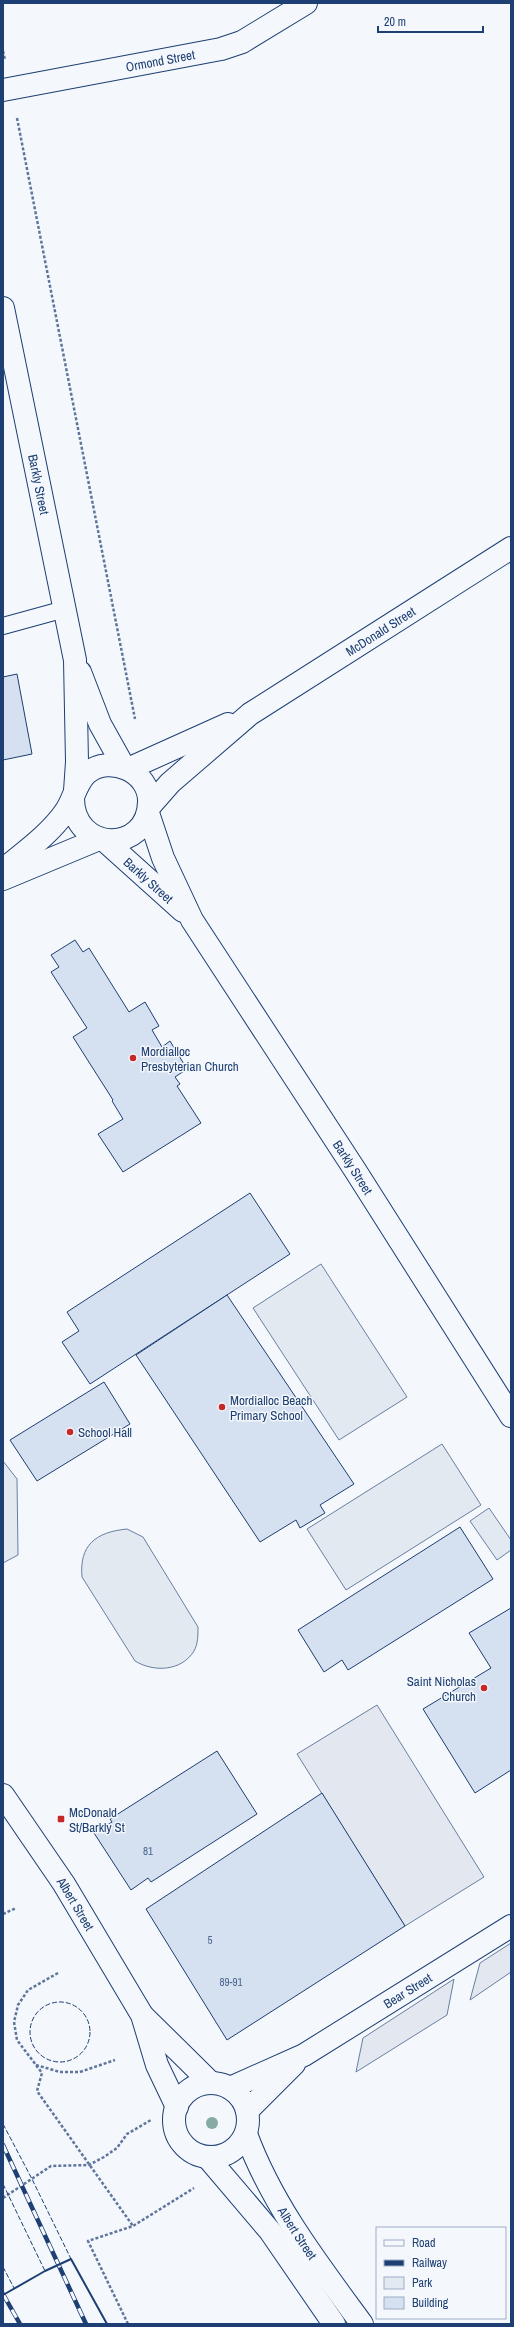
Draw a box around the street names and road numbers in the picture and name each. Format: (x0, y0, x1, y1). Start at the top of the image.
street label: Ormond Street (124, 46, 196, 76)
street label: Barkly Street (24, 453, 53, 516)
street label: McDonald Street (342, 603, 419, 660)
street label: Barkly Street (120, 854, 177, 907)
street label: Barkly Street (329, 1137, 376, 1198)
street label: Albert Street (52, 1873, 98, 1934)
street label: Bear Street (380, 1969, 435, 2012)
street label: Albert Street (273, 2203, 321, 2263)

